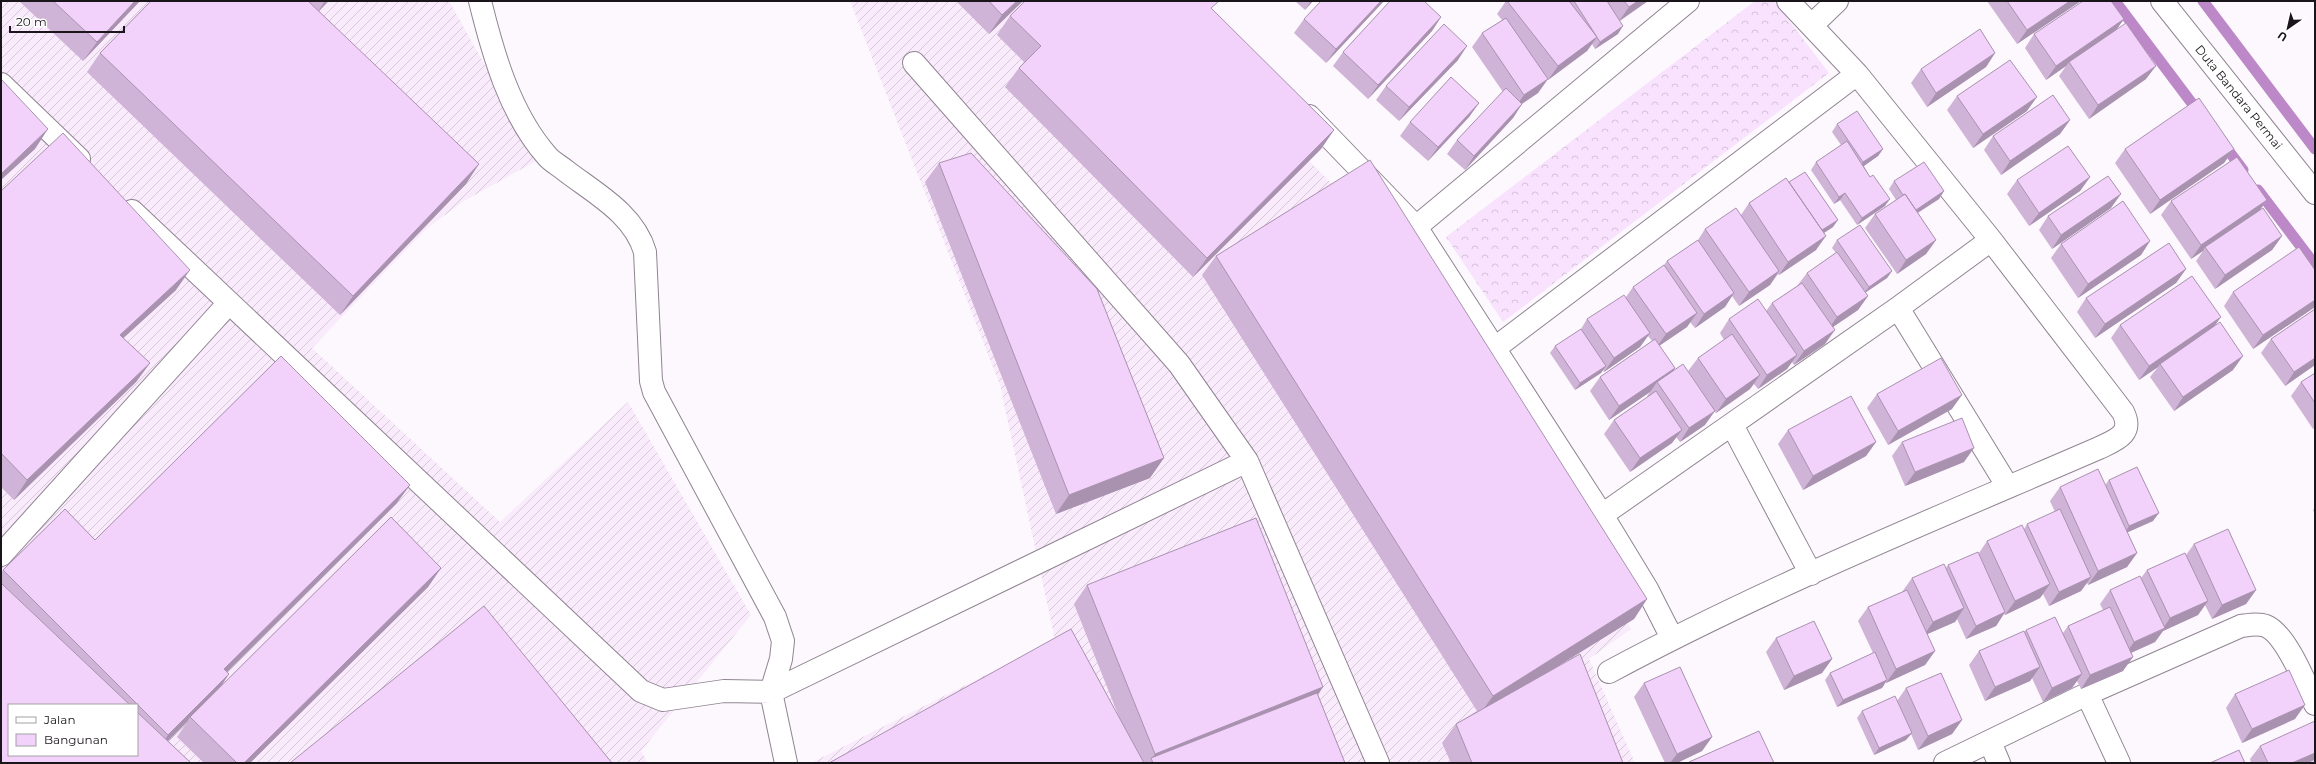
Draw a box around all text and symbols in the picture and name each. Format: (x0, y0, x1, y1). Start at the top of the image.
scale bar (10, 8, 124, 34)
north arrow (2268, 8, 2308, 48)
text: 20 m (16, 14, 47, 29)
text: U (2275, 28, 2290, 45)
street label: Duta Bandara Permai (2192, 42, 2286, 152)
legend (8, 704, 138, 756)
text: Jalan (43, 712, 76, 727)
text: Bangunan (44, 732, 108, 747)

